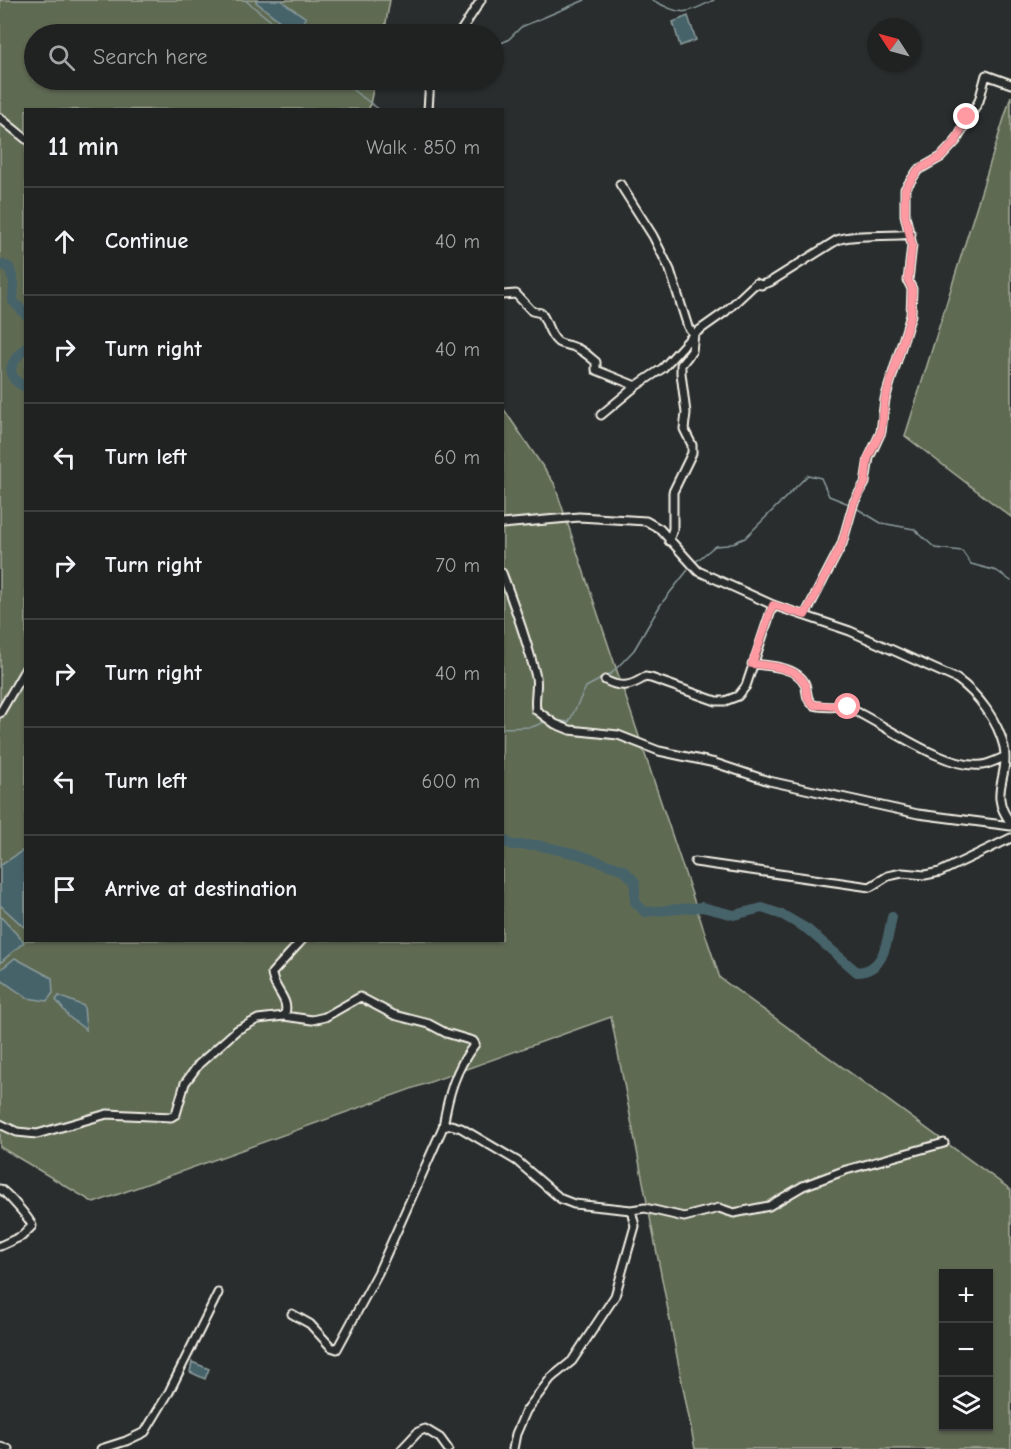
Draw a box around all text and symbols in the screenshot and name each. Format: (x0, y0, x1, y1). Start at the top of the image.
north arrow (867, 18, 921, 72)
search box (24, 24, 504, 90)
icon: search (45, 41, 78, 74)
text: Search here (93, 44, 208, 70)
route end (953, 103, 979, 129)
text: 11 min (48, 132, 119, 162)
text: Walk · 850 m (366, 136, 480, 159)
icon: ahead (48, 225, 81, 258)
text: Continue (105, 228, 188, 254)
text: 40 m (435, 230, 480, 253)
icon: right (48, 333, 81, 366)
text: Turn right (105, 336, 202, 362)
text: 40 m (435, 338, 480, 361)
icon: left (48, 441, 81, 474)
text: Turn left (105, 444, 187, 470)
text: 60 m (434, 446, 480, 469)
icon: right (48, 549, 81, 582)
text: Turn right (105, 552, 202, 578)
text: 70 m (435, 554, 480, 577)
icon: right (48, 657, 81, 690)
text: Turn right (105, 660, 202, 686)
text: 40 m (435, 662, 480, 685)
route start (834, 693, 860, 719)
icon: left (48, 765, 81, 798)
text: Turn left (105, 768, 187, 794)
text: 600 m (422, 770, 480, 793)
icon: arrive (48, 873, 81, 906)
text: Arrive at destination (105, 876, 297, 902)
map controls (939, 1269, 993, 1431)
button: + (939, 1269, 993, 1323)
button: − (939, 1323, 993, 1377)
button: layers (939, 1377, 993, 1431)

